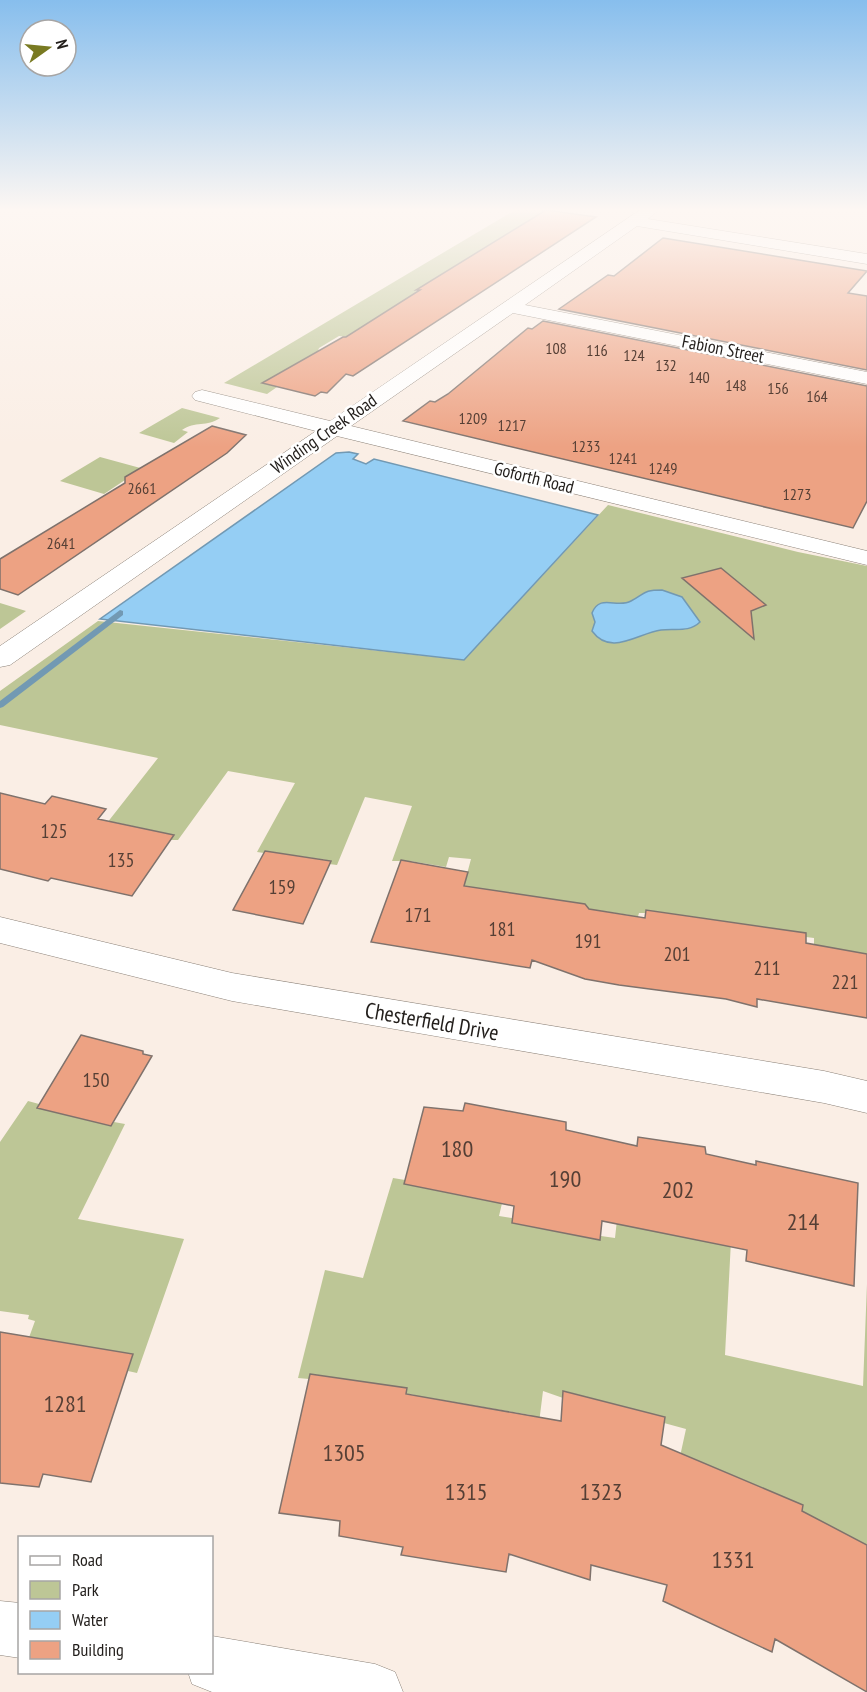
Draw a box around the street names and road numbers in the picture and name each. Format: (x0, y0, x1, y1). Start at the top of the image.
street label: Fabion Street (680, 329, 766, 368)
street label: Winding Creek Road (266, 389, 381, 479)
street label: Goforth Road (492, 457, 576, 499)
street label: Chesterfield Drive (363, 995, 501, 1047)

